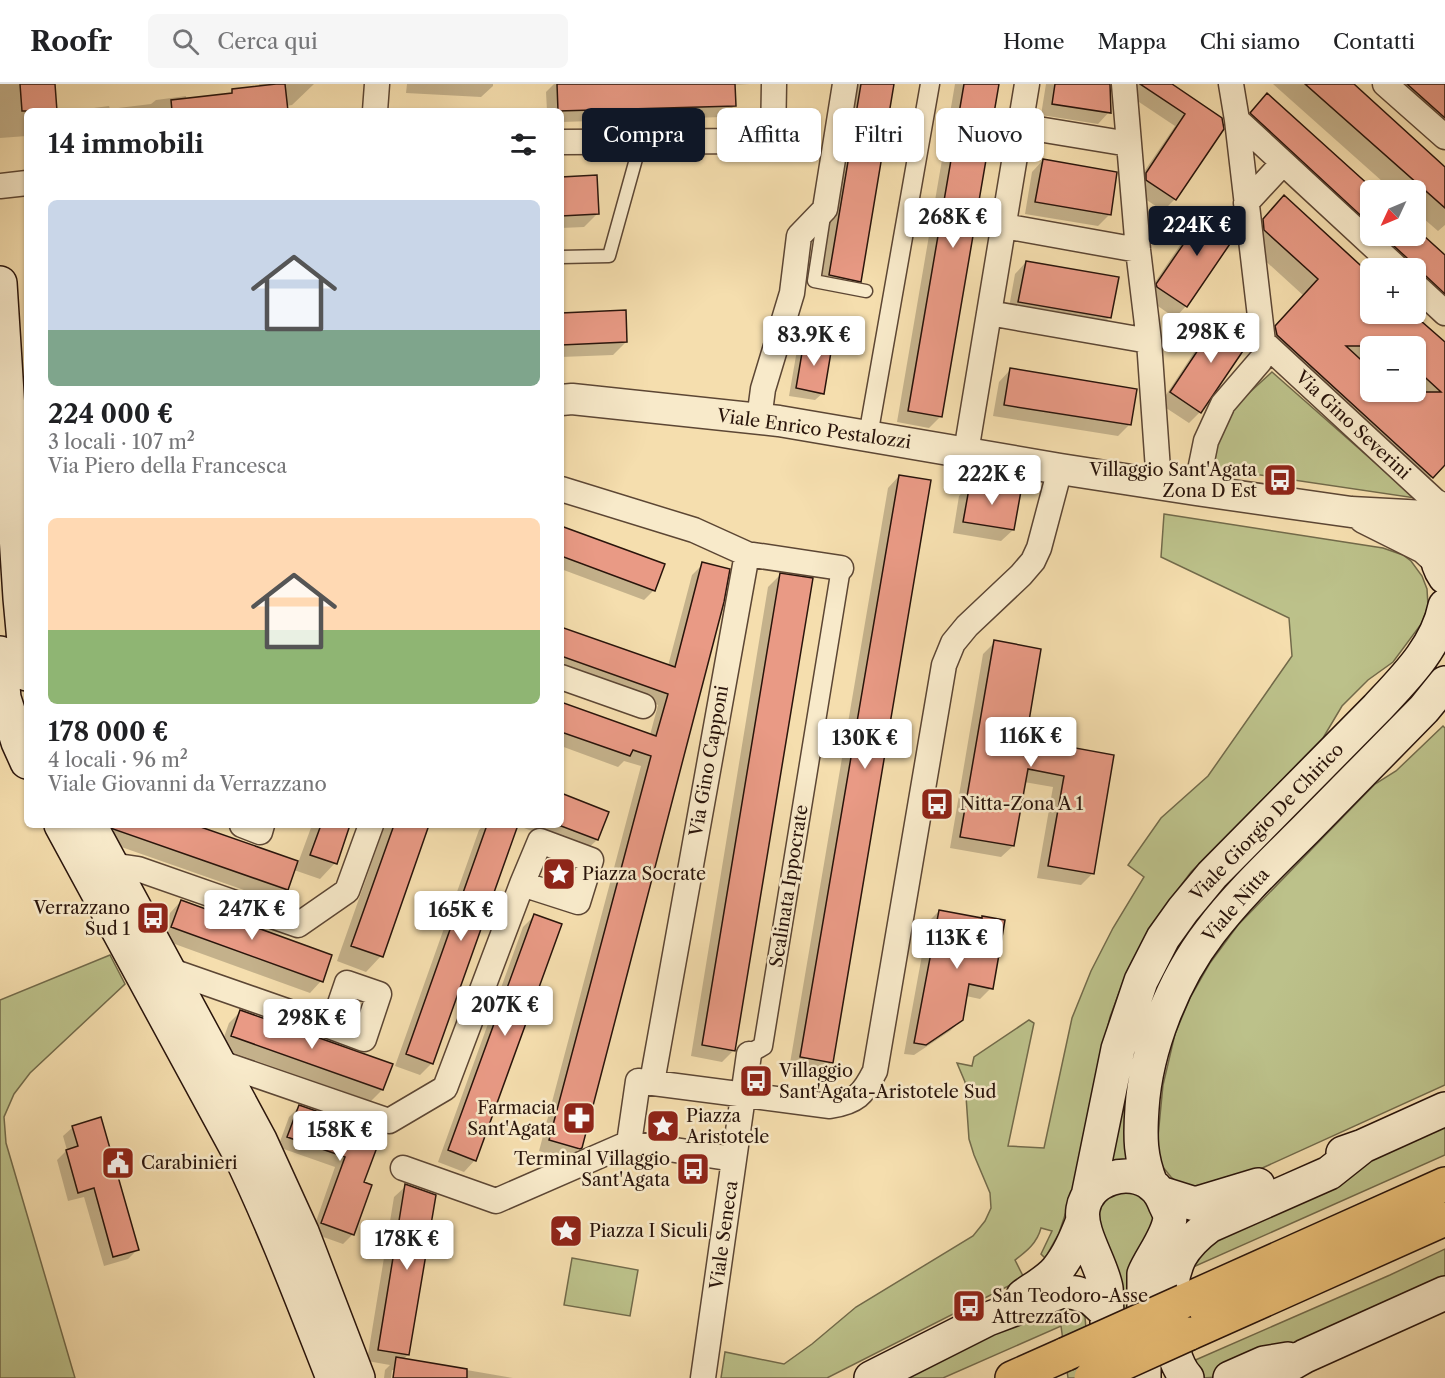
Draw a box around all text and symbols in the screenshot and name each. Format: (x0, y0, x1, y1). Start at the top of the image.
search box (148, 14, 568, 68)
text: Roofr (30, 24, 112, 58)
icon: search (169, 25, 202, 58)
text: Cerca qui (217, 28, 318, 55)
text: Home (1003, 29, 1065, 54)
text: Mappa (1098, 29, 1167, 54)
text: Chi siamo (1200, 29, 1300, 54)
text: Contatti (1333, 29, 1415, 54)
chip: Compra (582, 108, 705, 162)
chip: Affitta (717, 108, 821, 162)
chip: Filtri (833, 108, 924, 162)
chip: Nuovo (936, 108, 1044, 162)
text: 14 immobili (48, 128, 204, 160)
icon: filters (507, 128, 540, 161)
north arrow (1360, 180, 1426, 246)
map controls (1360, 180, 1426, 402)
pin: 268K € (904, 198, 1002, 249)
text: 268K € (918, 205, 988, 229)
pin: 224K € (1148, 206, 1246, 257)
text: 224K € (1163, 213, 1231, 237)
icon: home (240, 239, 348, 347)
button: + (1360, 258, 1426, 324)
pin: 298K € (1162, 313, 1260, 364)
pin: 83.9K € (759, 316, 869, 367)
text: 298K € (1176, 320, 1246, 344)
text: 83.9K € (777, 323, 851, 347)
button: − (1360, 336, 1426, 402)
street label: Via Gino Severini (1290, 365, 1415, 484)
text: 224 000 € (48, 398, 173, 430)
street label: Viale Enrico Pestalozzi (715, 404, 913, 454)
text: 3 locali · 107 m² (48, 430, 195, 454)
text: Via Piero della Francesca (48, 454, 287, 478)
pin: 222K € (943, 455, 1041, 506)
place label: Villaggio Sant'Agata Zona D Est (1088, 459, 1258, 502)
text: 222K € (958, 462, 1026, 486)
bus stop icon: Villaggio Sant'Agata Zona D Est (1262, 462, 1298, 498)
icon: home (240, 557, 348, 665)
street label: Via Gino Capponi (685, 683, 733, 839)
text: 178 000 € (48, 716, 169, 748)
pin: 116K € (982, 717, 1080, 768)
pin: 130K € (816, 719, 914, 770)
text: 116K € (999, 724, 1063, 748)
text: 130K € (832, 726, 898, 750)
street label: Viale Giorgio De Chirico (1185, 738, 1348, 906)
text: 4 locali · 96 m² (48, 748, 188, 772)
text: Viale Giovanni da Verrazzano (48, 772, 327, 796)
bus stop icon: Nitta-Zona A 1 (919, 786, 955, 822)
place label: Nitta-Zona A 1 (960, 793, 1084, 815)
street label: Scalinata Ippocrate (765, 803, 813, 969)
place icon: Piazza Socrate (541, 856, 577, 892)
place label: Piazza Socrate (582, 863, 706, 885)
street label: Viale Nitta (1197, 863, 1274, 947)
pin: 247K € (203, 890, 301, 941)
pin: 165K € (412, 891, 510, 942)
place label: Verrazzano Sud 1 (33, 897, 130, 940)
text: 247K € (218, 897, 286, 921)
text: 165K € (428, 898, 494, 922)
bus stop icon: Verrazzano Sud 1 (135, 900, 171, 936)
pin: 113K € (908, 919, 1006, 970)
text: 113K € (926, 926, 988, 950)
pin: 207K € (456, 986, 554, 1037)
text: 207K € (471, 993, 539, 1017)
pin: 298K € (263, 999, 361, 1050)
text: 298K € (277, 1006, 347, 1030)
place label: Villaggio Sant'Agata-Aristotele Sud (778, 1060, 997, 1103)
bus stop icon: Villaggio Sant'Agata-Aristotele Sud (738, 1063, 774, 1099)
place label: Farmacia Sant'Agata (467, 1097, 557, 1140)
pharmacy icon: Farmacia Sant'Agata (561, 1100, 597, 1136)
place label: Piazza Aristotele (685, 1105, 769, 1148)
place icon: Piazza Aristotele (645, 1108, 681, 1144)
pin: 158K € (291, 1111, 389, 1162)
text: 158K € (307, 1118, 373, 1142)
public building icon: Carabinieri (100, 1145, 136, 1181)
place label: Terminal Villaggio Sant'Agata (514, 1148, 671, 1191)
bus stop icon: Terminal Villaggio Sant'Agata (675, 1151, 711, 1187)
place label: Carabinieri (141, 1152, 238, 1174)
street label: Viale Seneca (705, 1179, 743, 1292)
place icon: Piazza I Siculi (548, 1213, 584, 1249)
pin: 178K € (358, 1220, 456, 1271)
place label: Piazza I Siculi (589, 1220, 708, 1242)
text: 178K € (375, 1227, 439, 1251)
place label: San Teodoro-Asse Attrezzato (991, 1285, 1148, 1328)
bus stop icon: San Teodoro-Asse Attrezzato (951, 1288, 987, 1324)

